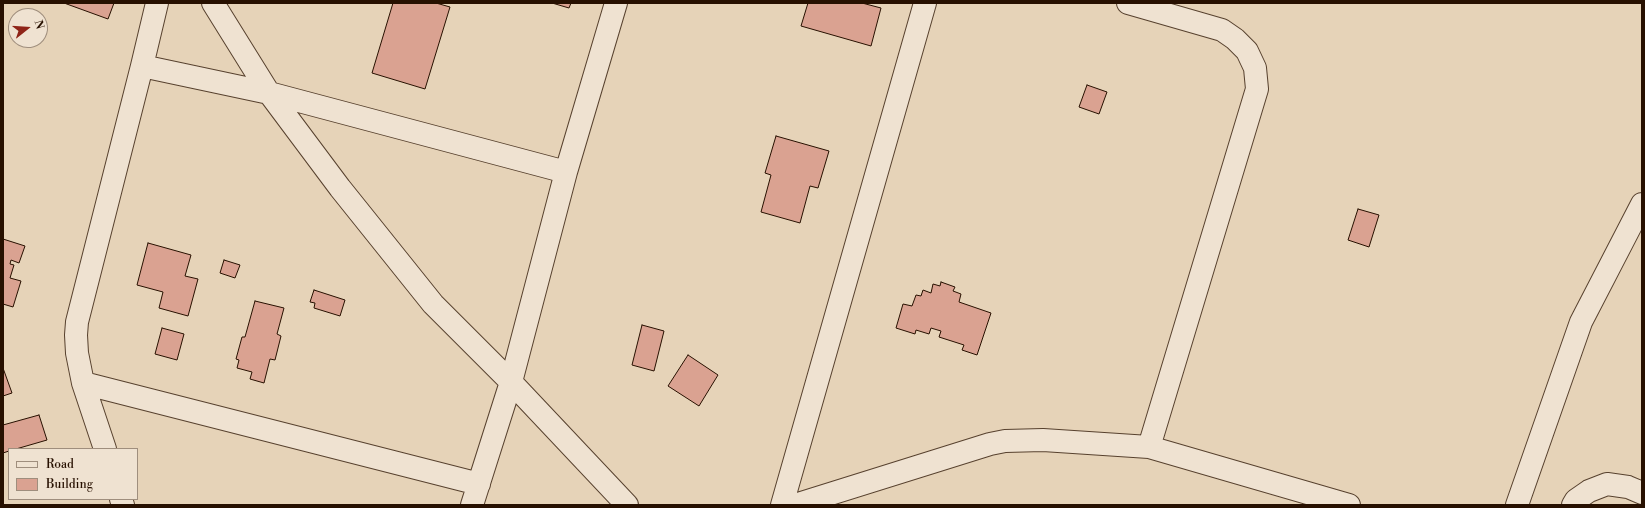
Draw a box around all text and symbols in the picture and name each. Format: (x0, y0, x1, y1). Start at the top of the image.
north arrow (8, 8, 48, 48)
text: N (31, 19, 46, 31)
legend (8, 448, 138, 500)
text: Road (46, 457, 74, 472)
text: Building (46, 477, 93, 492)

